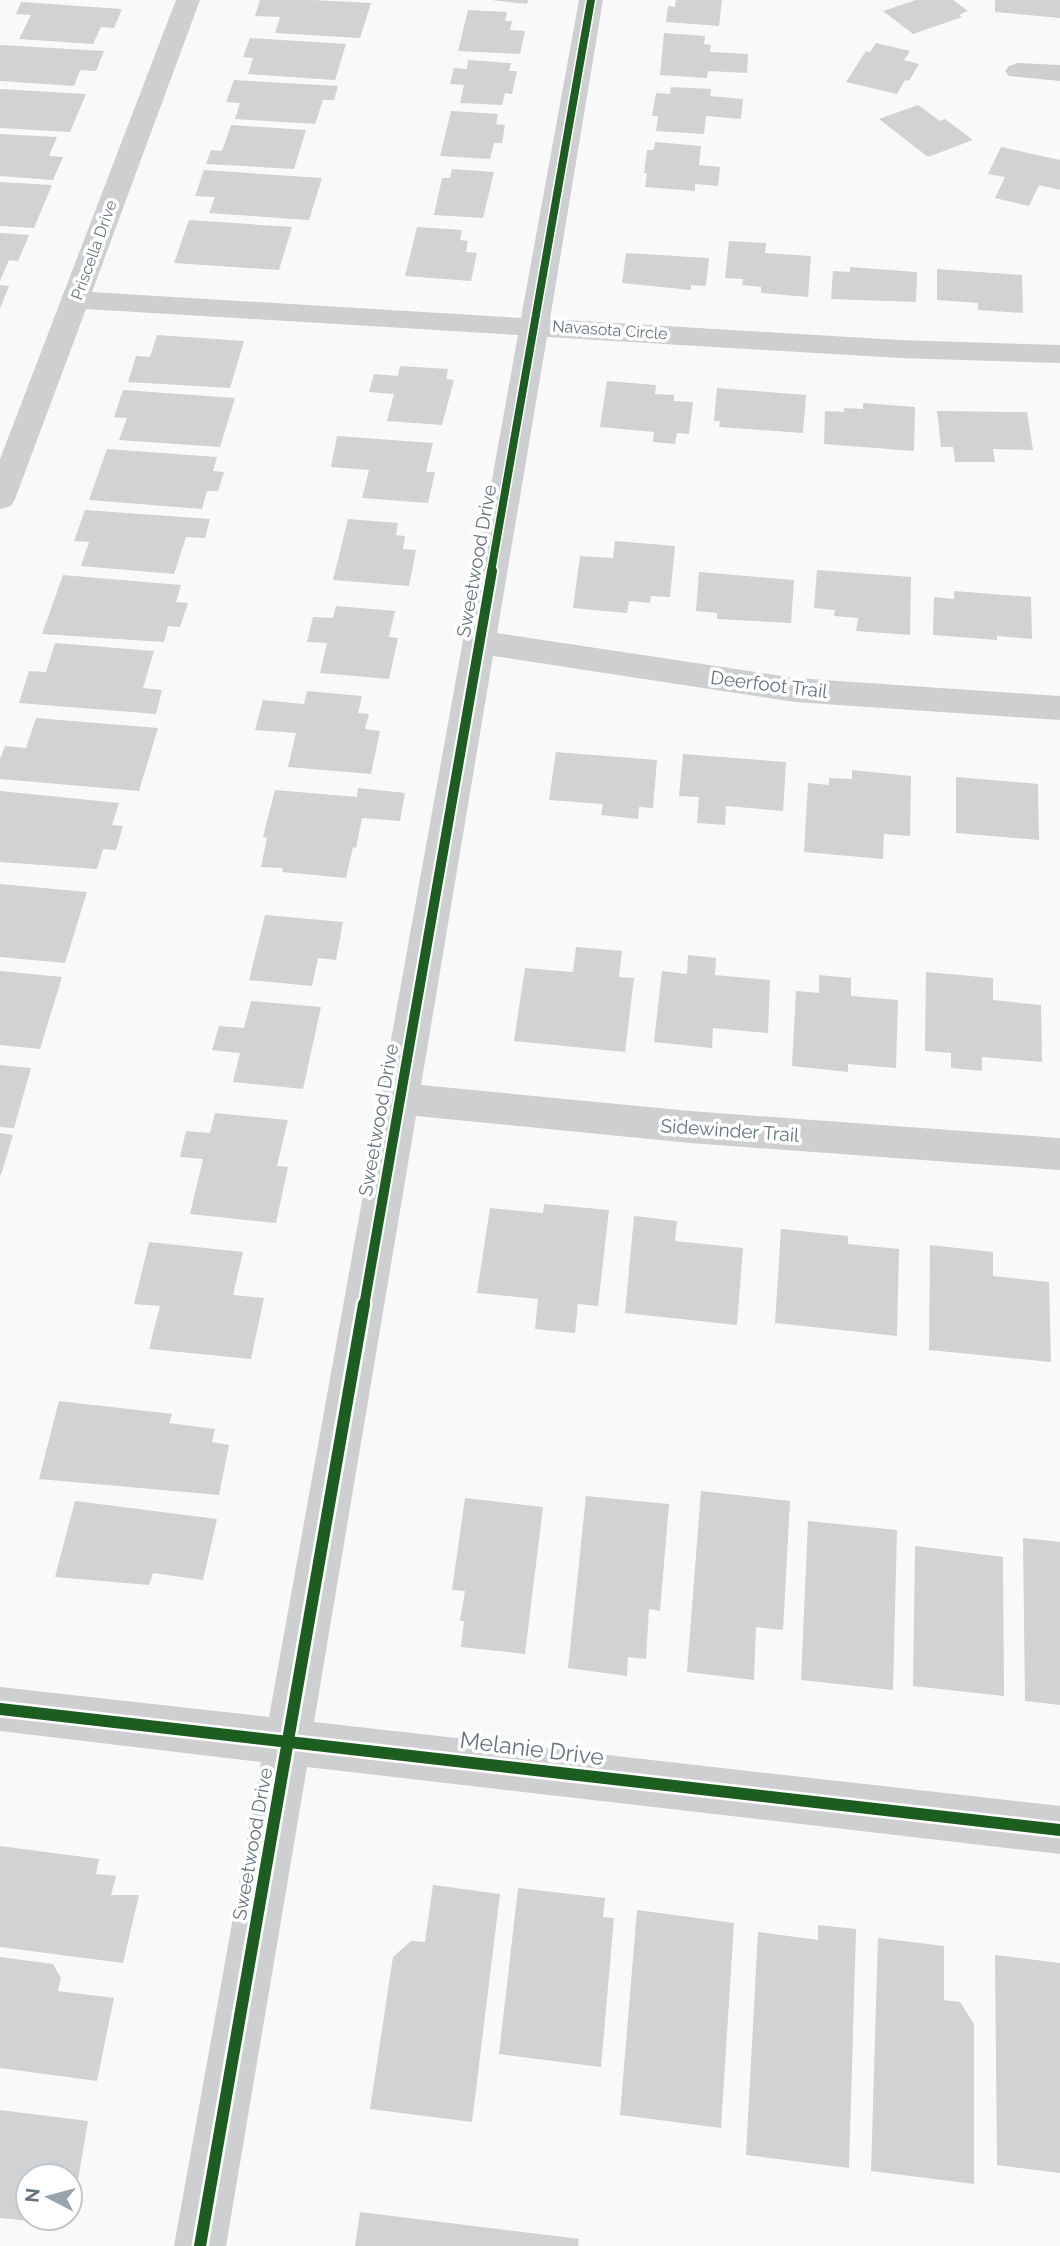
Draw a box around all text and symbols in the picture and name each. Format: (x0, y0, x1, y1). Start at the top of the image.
street label: Priscella Drive (67, 198, 121, 302)
street label: Navasota Circle (552, 316, 668, 344)
street label: Sweetwood Drive (452, 483, 500, 639)
street label: Deerfoot Trail (709, 666, 830, 702)
street label: Sweetwood Drive (354, 1042, 402, 1198)
street label: Sidewinder Trail (660, 1114, 801, 1146)
street label: Melanie Drive (458, 1726, 606, 1770)
street label: Sweetwood Drive (228, 1766, 276, 1922)
north arrow (14, 2162, 84, 2232)
text: N (20, 2187, 44, 2204)

